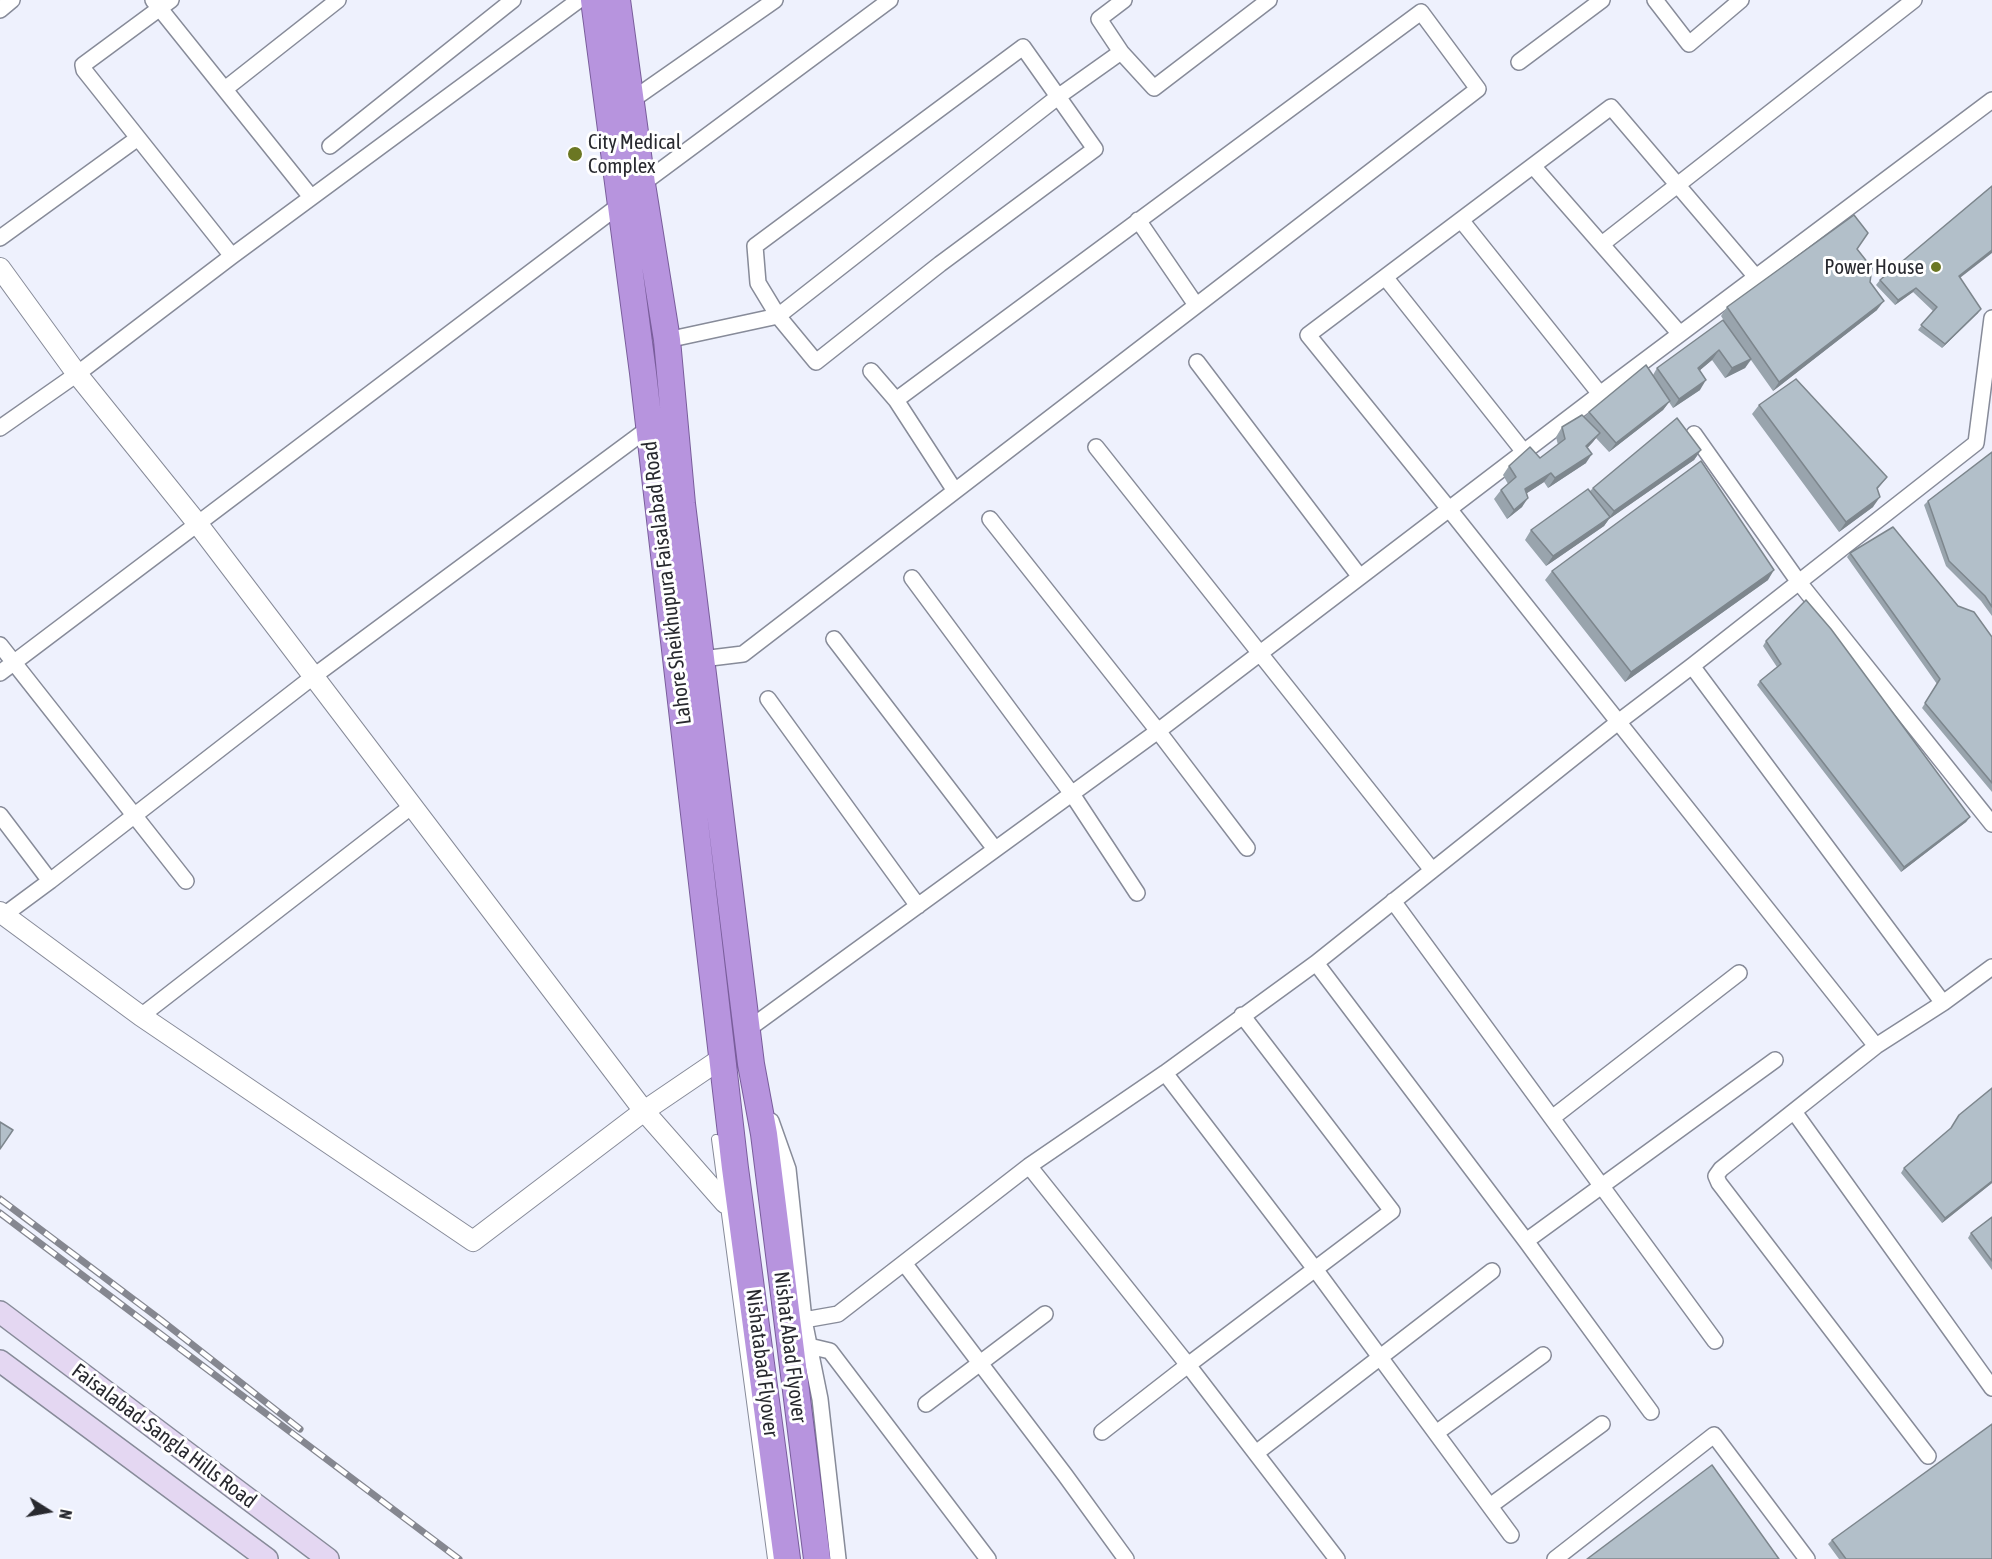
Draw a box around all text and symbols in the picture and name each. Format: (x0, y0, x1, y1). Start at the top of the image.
place label: City Medical Complex (588, 129, 681, 179)
marker: City Medical Complex (566, 145, 584, 163)
place label: Power House (1824, 254, 1924, 280)
marker: Power House (1929, 260, 1943, 274)
street label: Lahore Sheikhupura Faisalabad Road (637, 440, 697, 726)
street label: Nishat Abad Flyover (768, 1270, 812, 1424)
street label: Nishatabad Flyover (740, 1288, 784, 1438)
street label: Faisalabad-Sangla Hills Road (67, 1358, 261, 1514)
north arrow (18, 1481, 78, 1541)
text: N (56, 1508, 75, 1521)

